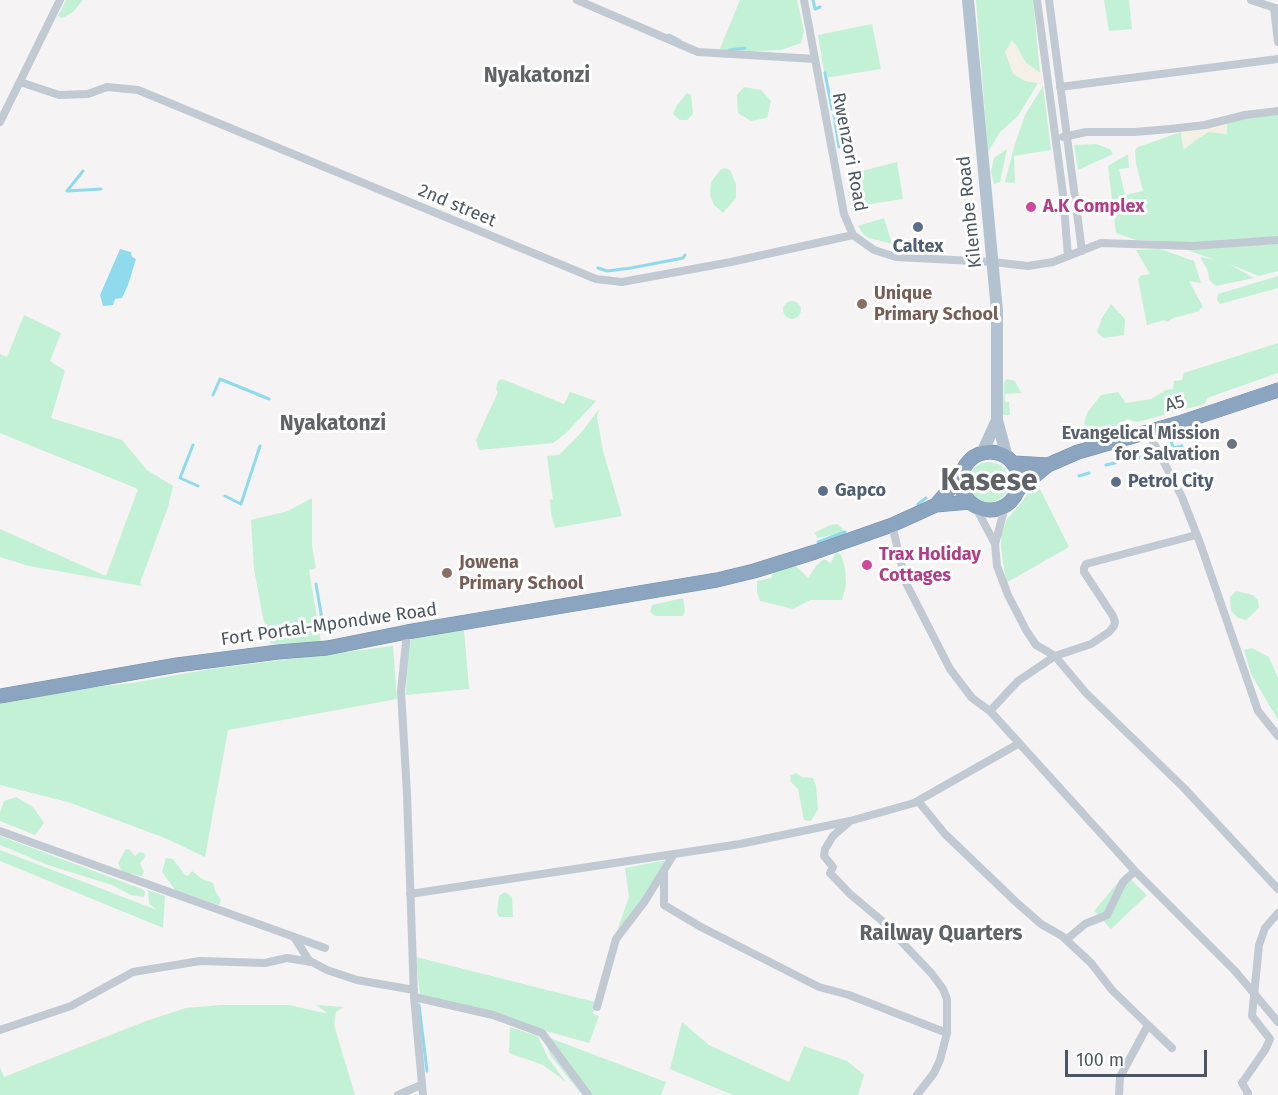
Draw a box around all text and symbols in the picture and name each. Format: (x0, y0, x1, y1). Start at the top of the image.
district label: Nyakatonzi (484, 63, 590, 89)
street label: Rwenzori Road (827, 91, 871, 213)
street label: Kilembe Road (953, 155, 987, 269)
street label: 2nd street (415, 180, 499, 232)
place label: A.K Complex (1043, 196, 1144, 218)
marker: A.K Complex (1024, 200, 1038, 214)
marker: Caltex (911, 220, 925, 234)
place label: Caltex (893, 236, 943, 258)
place label: Unique Primary School (874, 283, 998, 326)
marker: Unique Primary School (855, 297, 869, 311)
street label: A5 (1163, 391, 1187, 417)
district label: Nyakatonzi (280, 411, 386, 437)
place label: Evangelical Mission for Salvation (1062, 423, 1220, 466)
marker: Evangelical Mission for Salvation (1225, 437, 1239, 451)
district label: Kasese (941, 464, 1037, 500)
place label: Petrol City (1128, 471, 1214, 493)
marker: Petrol City (1109, 475, 1123, 489)
place label: Gapco (835, 480, 886, 502)
marker: Gapco (816, 484, 830, 498)
place label: Trax Holiday Cottages (879, 544, 981, 586)
place label: Jowena Primary School (459, 552, 583, 594)
marker: Trax Holiday Cottages (860, 558, 874, 572)
marker: Jowena Primary School (440, 566, 454, 580)
street label: Fort Portal-Mpondwe Road (219, 599, 439, 651)
district label: Railway Quarters (860, 921, 1022, 947)
scale bar (1068, 1038, 1210, 1076)
text: 100 m (1076, 1049, 1124, 1071)

